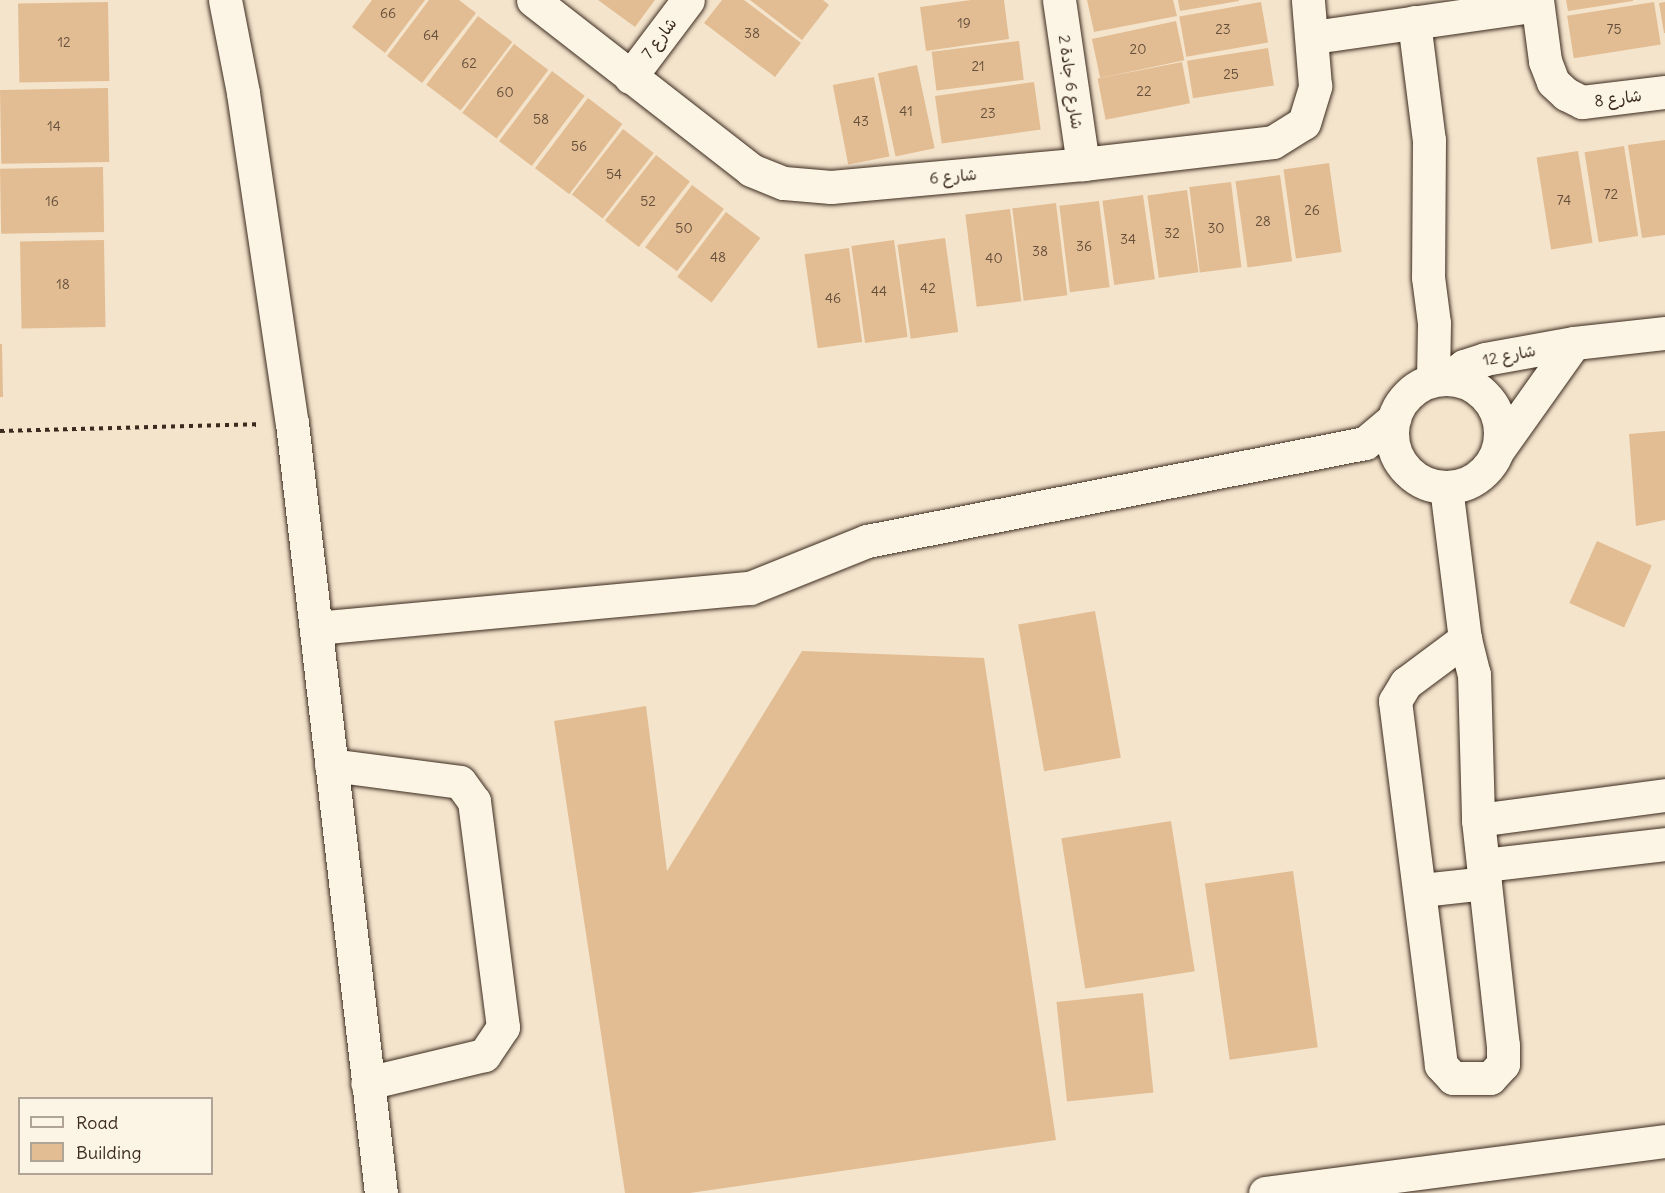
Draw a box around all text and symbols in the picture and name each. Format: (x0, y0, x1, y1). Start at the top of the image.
house number: 66 (380, 5, 396, 21)
street label: شارع 7 (637, 14, 681, 62)
house number: 19 (957, 15, 971, 31)
house number: 23 (1215, 21, 1231, 37)
house number: 75 (1607, 21, 1621, 37)
house number: 38 (744, 25, 760, 41)
house number: 64 (423, 27, 439, 43)
house number: 12 (57, 34, 71, 50)
street label: شارع 6 جادة 2 (1055, 34, 1087, 130)
house number: 20 (1130, 41, 1146, 57)
house number: 62 (461, 55, 477, 71)
house number: 21 (971, 58, 985, 74)
house number: 25 (1223, 66, 1239, 82)
house number: 22 (1136, 83, 1152, 99)
house number: 60 (496, 84, 514, 100)
street label: شارع 8 (1593, 86, 1643, 110)
house number: 41 (899, 103, 913, 119)
house number: 23 (980, 105, 996, 121)
house number: 58 (533, 111, 549, 127)
house number: 43 (853, 113, 869, 129)
house number: 14 (47, 118, 61, 134)
house number: 56 (571, 138, 587, 154)
street label: شارع 6 (928, 164, 978, 188)
house number: 54 (606, 166, 622, 182)
house number: 72 (1604, 186, 1618, 202)
house number: 74 (1557, 192, 1571, 208)
house number: 16 (45, 193, 59, 209)
house number: 52 (640, 193, 656, 209)
house number: 26 (1304, 202, 1320, 218)
house number: 28 (1255, 213, 1271, 229)
house number: 50 (675, 220, 693, 236)
house number: 30 (1207, 220, 1225, 236)
house number: 32 (1164, 225, 1180, 241)
house number: 34 (1120, 231, 1136, 247)
house number: 36 (1076, 238, 1092, 254)
house number: 38 (1032, 243, 1048, 259)
house number: 48 (710, 249, 726, 265)
house number: 40 (985, 250, 1003, 266)
house number: 18 (56, 276, 70, 292)
house number: 42 (920, 280, 936, 296)
house number: 44 (871, 283, 887, 299)
house number: 46 (825, 290, 841, 306)
street label: شارع 12 (1481, 340, 1537, 370)
legend (18, 1097, 213, 1175)
text: Road (76, 1111, 118, 1134)
text: Building (76, 1141, 141, 1164)

